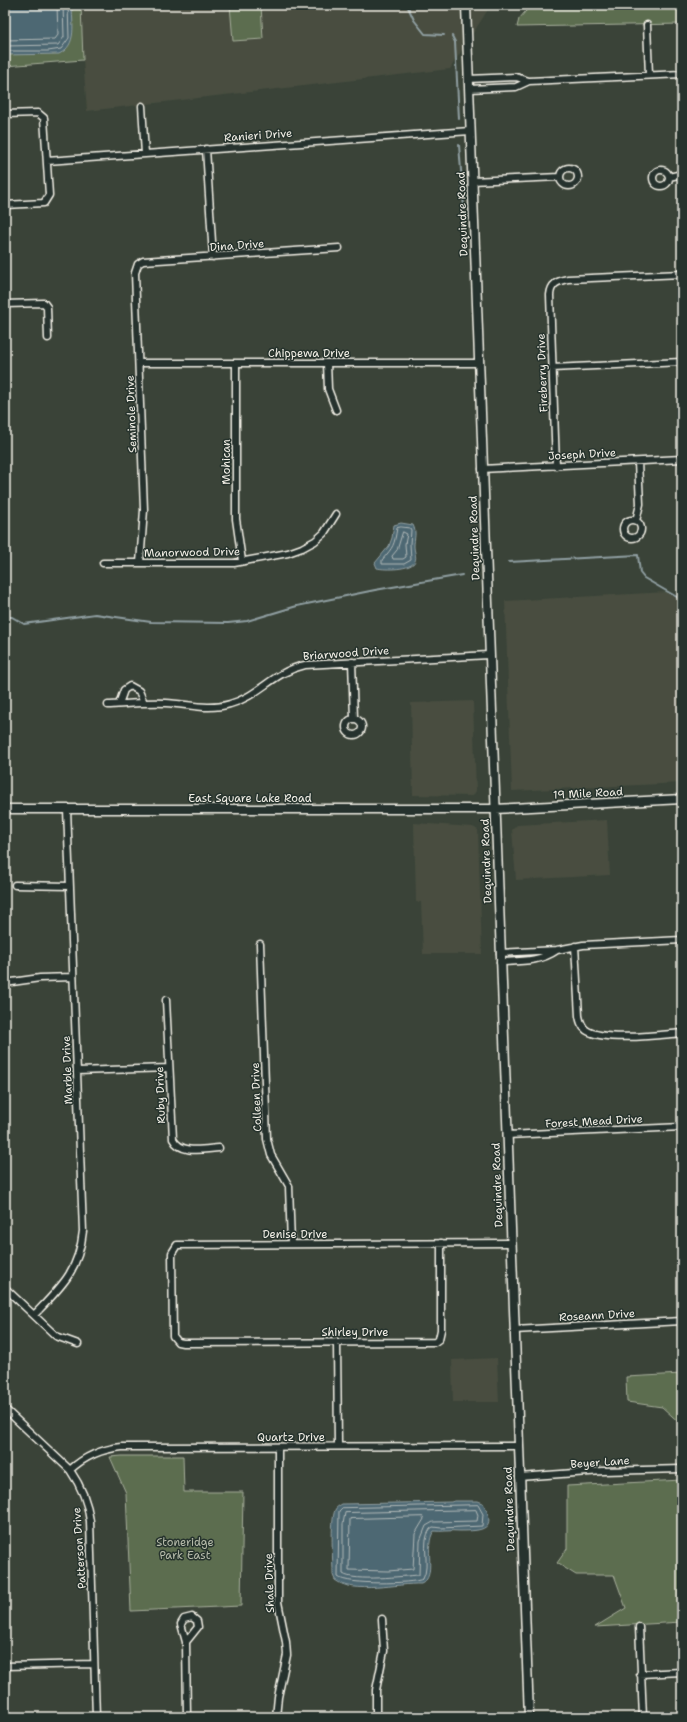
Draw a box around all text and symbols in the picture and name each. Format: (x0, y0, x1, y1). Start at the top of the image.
street label: Ranieri Drive (223, 126, 293, 145)
street label: Dequindre Road (454, 171, 471, 257)
street label: Dina Drive (209, 236, 265, 255)
street label: Fireberry Drive (534, 333, 551, 413)
street label: Chippewa Drive (268, 346, 350, 361)
street label: Seminole Drive (123, 375, 140, 453)
street label: Mohican (219, 439, 234, 485)
street label: Joseph Drive (548, 445, 617, 464)
street label: Dequindre Road (466, 495, 483, 581)
street label: Manorwood Drive (144, 544, 240, 561)
street label: Briarwood Drive (302, 643, 390, 664)
street label: 19 Mile Road (553, 784, 623, 803)
street label: East Square Lake Road (188, 791, 312, 806)
street label: Dequindre Road (478, 818, 495, 904)
street label: Marble Drive (59, 1035, 76, 1105)
street label: Colleen Drive (248, 1062, 265, 1132)
street label: Ruby Drive (152, 1066, 169, 1124)
street label: Forest Mead Drive (545, 1111, 643, 1132)
street label: Dequindre Road (489, 1142, 506, 1228)
street label: Denise Drive (262, 1227, 328, 1242)
street label: Roseann Drive (559, 1306, 635, 1325)
street label: Shirley Drive (321, 1325, 389, 1340)
street label: Quartz Drive (257, 1430, 325, 1445)
street label: Beyer Lane (570, 1453, 630, 1472)
street label: Dequindre Road (501, 1466, 518, 1552)
street label: Patterson Drive (69, 1507, 90, 1589)
park label: Stoneridge Park East (156, 1535, 214, 1563)
street label: Shale Drive (261, 1553, 278, 1613)

